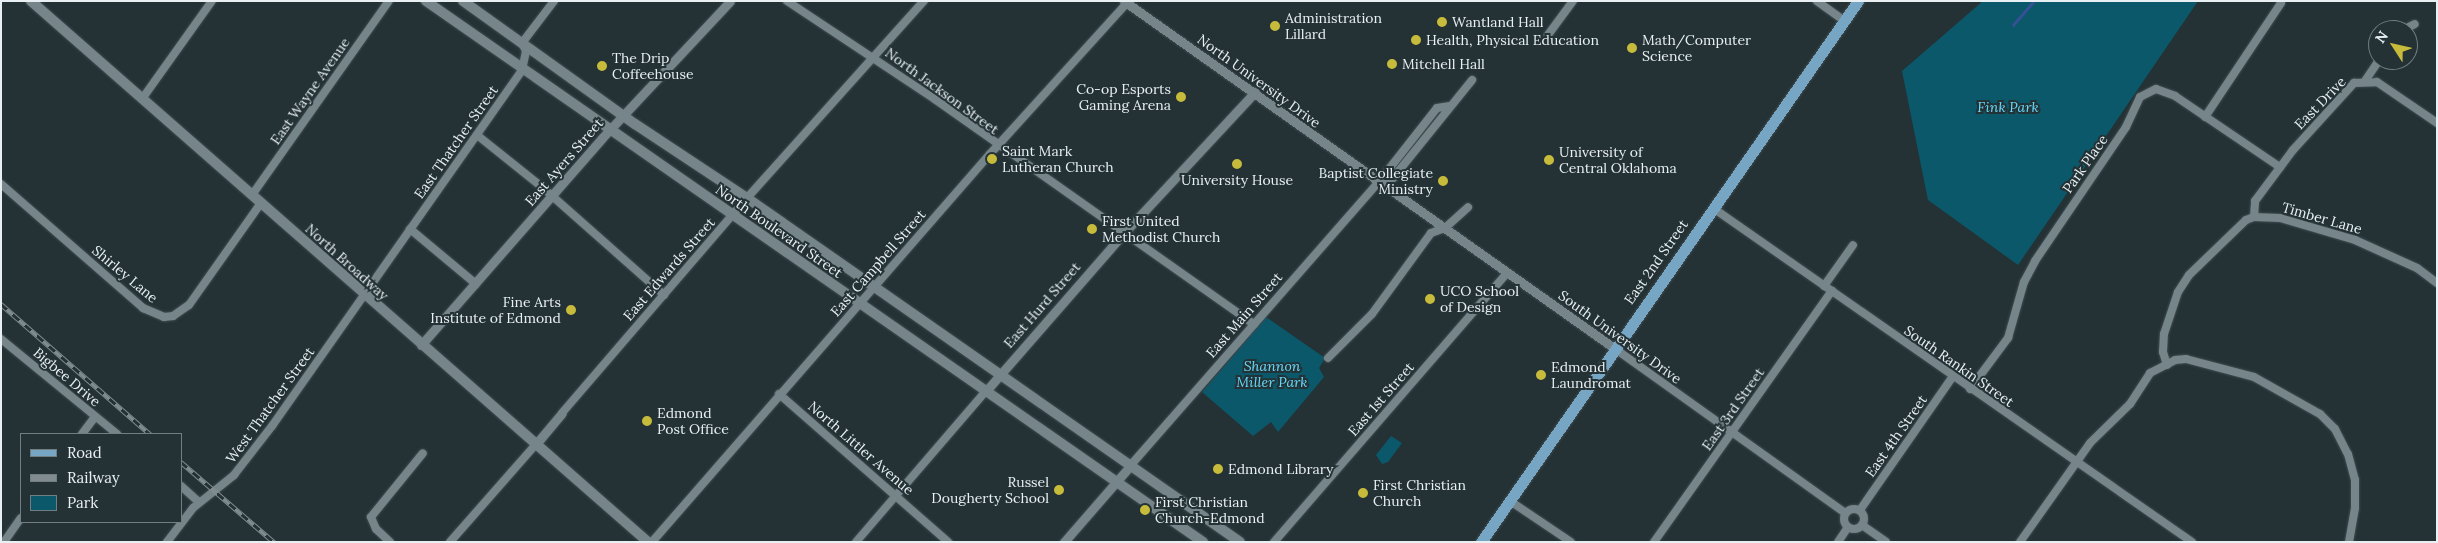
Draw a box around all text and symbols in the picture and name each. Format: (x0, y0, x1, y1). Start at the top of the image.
place label: Administration Lillard (1285, 10, 1382, 42)
place label: Wantland Hall (1452, 14, 1544, 30)
marker: Wantland Hall (1436, 16, 1448, 28)
marker: Administration Lillard (1269, 20, 1281, 32)
north arrow (2368, 20, 2418, 70)
text: N (2371, 27, 2392, 47)
street label: North University Drive (1194, 31, 1324, 131)
place label: Health, Physical Education (1426, 32, 1599, 48)
place label: Math/Computer Science (1642, 32, 1751, 64)
street label: East Wayne Avenue (267, 34, 353, 148)
marker: Health, Physical Education (1410, 34, 1422, 46)
marker: Math/Computer Science (1626, 42, 1638, 54)
street label: North Jackson Street (882, 44, 1002, 138)
place label: The Drip Coffeehouse (612, 50, 694, 82)
place label: Mitchell Hall (1402, 56, 1485, 72)
marker: Mitchell Hall (1386, 58, 1398, 70)
marker: The Drip Coffeehouse (596, 60, 608, 72)
street label: East Drive (2291, 73, 2349, 133)
place label: Co-op Esports Gaming Arena (1076, 81, 1171, 114)
street label: East Thatcher Street (411, 82, 501, 202)
marker: Co-op Esports Gaming Arena (1175, 91, 1187, 103)
park label: Fink Park (1977, 99, 2039, 115)
street label: East Ayers Street (521, 115, 607, 209)
street label: Park Place (2059, 132, 2111, 196)
place label: Saint Mark Lutheran Church (1002, 143, 1114, 176)
place label: University of Central Oklahoma (1559, 144, 1677, 176)
marker: Saint Mark Lutheran Church (986, 153, 998, 165)
marker: University of Central Oklahoma (1543, 154, 1555, 166)
marker: University House (1231, 158, 1243, 170)
place label: Baptist Collegiate Ministry (1318, 165, 1433, 198)
place label: University House (1181, 172, 1293, 188)
marker: Baptist Collegiate Ministry (1437, 175, 1449, 187)
street label: North Boulevard Street (712, 181, 846, 281)
street label: Timber Lane (2280, 199, 2364, 237)
street label: East Campbell Street (827, 206, 929, 320)
place label: First United Methodist Church (1102, 213, 1220, 246)
street label: East Edwards Street (620, 214, 718, 324)
street label: East 2nd Street (1621, 217, 1691, 307)
street label: North Broadway (302, 220, 392, 304)
marker: First United Methodist Church (1086, 223, 1098, 235)
street label: Shirley Lane (89, 242, 161, 306)
street label: East Hurd Street (1000, 259, 1084, 351)
street label: East Main Street (1202, 269, 1286, 361)
place label: UCO School of Design (1440, 283, 1519, 316)
street label: South University Drive (1555, 287, 1685, 387)
marker: UCO School of Design (1424, 293, 1436, 305)
place label: Fine Arts Institute of Edmond (430, 294, 561, 326)
marker: Fine Arts Institute of Edmond (565, 304, 577, 316)
street label: South Rankin Street (1901, 322, 2017, 410)
street label: Bigbee Drive (30, 344, 104, 410)
street label: West Thatcher Street (222, 344, 318, 466)
park label: Shannon Miller Park (1236, 358, 1308, 391)
street label: East 1st Street (1345, 359, 1417, 439)
place label: Edmond Laundromat (1551, 359, 1631, 392)
street label: East 3rd Street (1698, 364, 1768, 454)
marker: Edmond Laundromat (1535, 369, 1547, 381)
street label: East 4th Street (1862, 392, 1930, 480)
street label: North Littler Avenue (805, 398, 917, 498)
place label: Edmond Post Office (657, 405, 729, 438)
marker: Edmond Post Office (641, 415, 653, 427)
legend (20, 433, 182, 523)
text: Road (67, 443, 102, 462)
place label: Edmond Library (1228, 461, 1333, 477)
marker: Edmond Library (1212, 463, 1224, 475)
text: Railway (67, 468, 120, 487)
place label: Russel Dougherty School (931, 474, 1049, 507)
place label: First Christian Church (1373, 477, 1466, 510)
marker: Russel Dougherty School (1053, 484, 1065, 496)
marker: First Christian Church (1357, 487, 1369, 499)
text: Park (67, 493, 98, 512)
place label: First Christian Church-Edmond (1155, 494, 1265, 526)
marker: First Christian Church-Edmond (1139, 504, 1151, 516)

